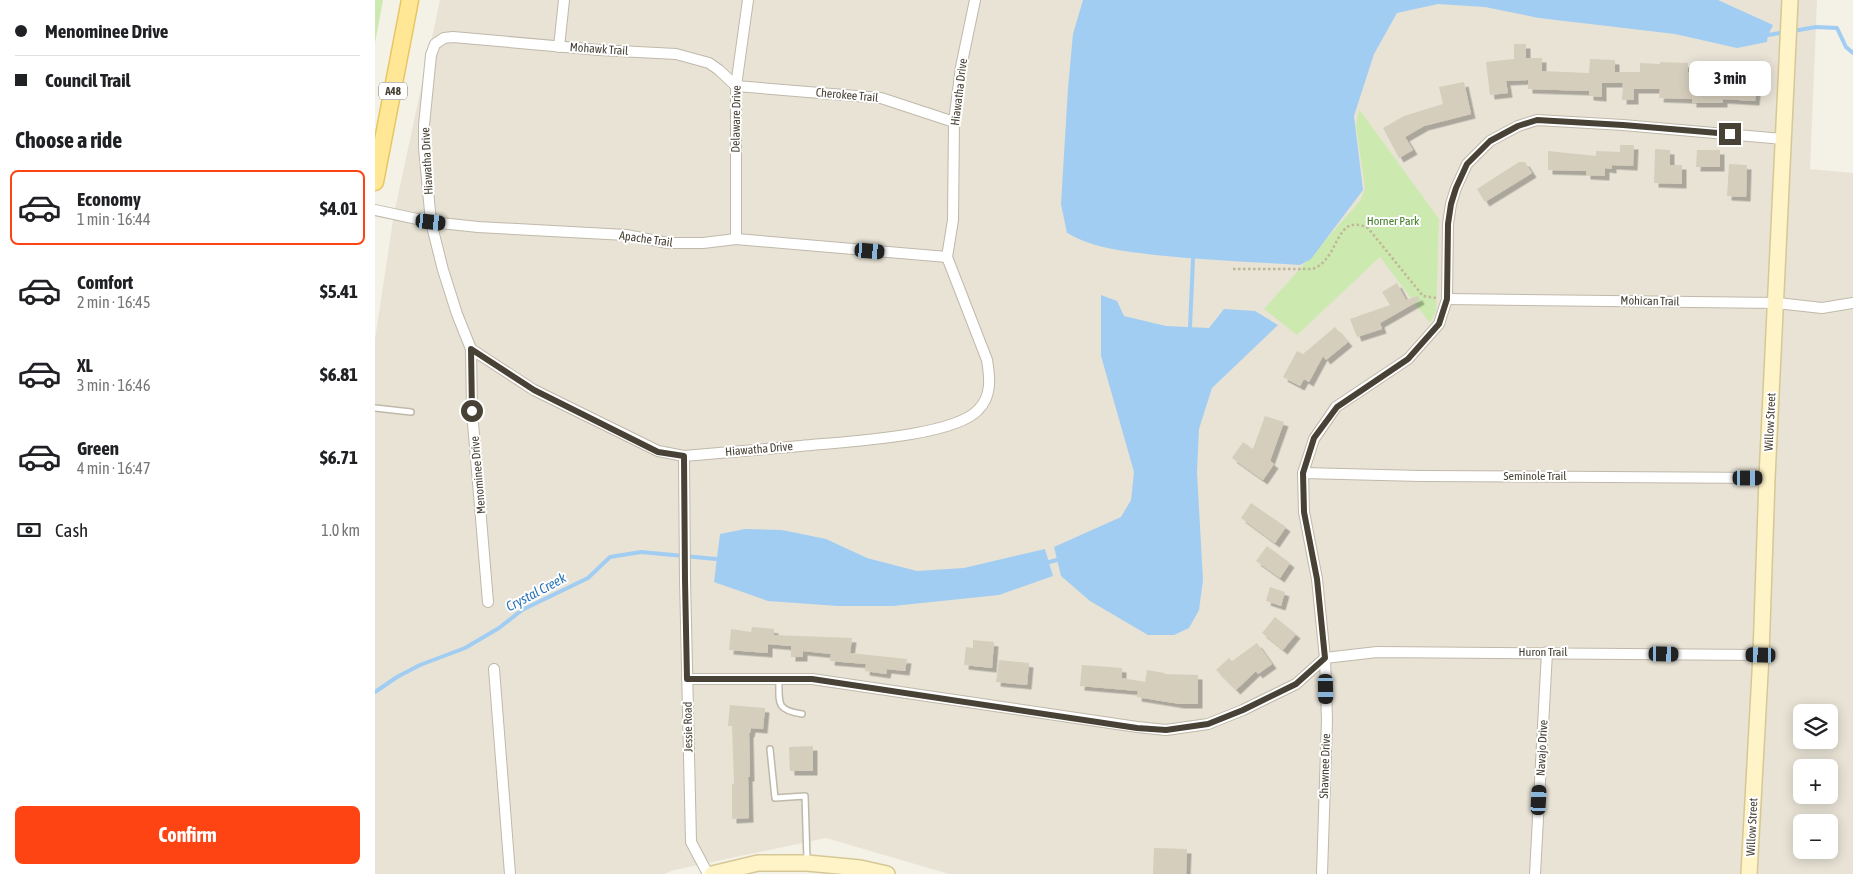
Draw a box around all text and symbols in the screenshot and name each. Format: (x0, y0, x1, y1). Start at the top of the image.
text: Menominee Drive (45, 20, 168, 42)
street label: Mohawk Trail (569, 40, 629, 58)
street label: Hiawatha Drive (948, 58, 970, 126)
callout: 3 min (1689, 62, 1771, 96)
text: Council Trail (45, 69, 131, 91)
text: 3 min (1714, 69, 1746, 87)
road number: A48 (379, 82, 407, 100)
street label: Delaware Drive (728, 85, 744, 153)
street label: Cherokee Trail (815, 85, 880, 105)
route end (1719, 123, 1741, 145)
text: Choose a ride (15, 127, 122, 153)
street label: Hiawatha Drive (418, 127, 436, 195)
icon: car (17, 185, 62, 230)
text: Economy (77, 188, 141, 210)
text: $4.01 (320, 197, 358, 219)
text: 1 min · 16:44 (77, 210, 150, 228)
car (415, 213, 446, 231)
park label: Horner Park (1367, 214, 1420, 228)
street label: Apache Trail (618, 228, 674, 250)
car (854, 242, 885, 260)
icon: car (17, 268, 62, 313)
text: Comfort (77, 271, 133, 293)
text: $5.41 (320, 280, 358, 302)
text: 2 min · 16:45 (77, 293, 150, 311)
street label: Mohican Trail (1620, 293, 1680, 309)
icon: car (17, 351, 62, 396)
text: XL (77, 354, 93, 376)
text: $6.81 (320, 363, 358, 385)
text: 3 min · 16:46 (77, 376, 150, 394)
street label: Willow Street (1761, 392, 1779, 452)
route start (461, 400, 483, 422)
icon: car (17, 434, 62, 479)
street label: Menominee Drive (468, 436, 488, 514)
text: Green (77, 437, 119, 459)
street label: Hiawatha Drive (725, 439, 793, 459)
text: $6.71 (320, 446, 358, 468)
text: 4 min · 16:47 (77, 459, 150, 477)
street label: Seminole Trail (1504, 469, 1567, 483)
car (1733, 471, 1763, 486)
icon: cash (15, 516, 43, 544)
text: Cash (55, 519, 88, 541)
text: 1.0 km (321, 521, 360, 539)
water label: Crystal Creek (503, 569, 570, 615)
street label: Huron Trail (1519, 645, 1568, 659)
car (1648, 646, 1679, 662)
car (1745, 647, 1776, 663)
car (1318, 674, 1333, 704)
street label: Jessie Road (681, 702, 695, 752)
map controls (1793, 704, 1838, 859)
button: layers (1793, 704, 1838, 749)
street label: Navajo Drive (1534, 719, 1550, 777)
street label: Shawnee Drive (1317, 733, 1333, 799)
button: + (1793, 759, 1838, 804)
car (1530, 785, 1547, 815)
street label: Willow Street (1743, 797, 1761, 857)
button: Confirm (15, 806, 360, 864)
button: − (1793, 814, 1838, 859)

